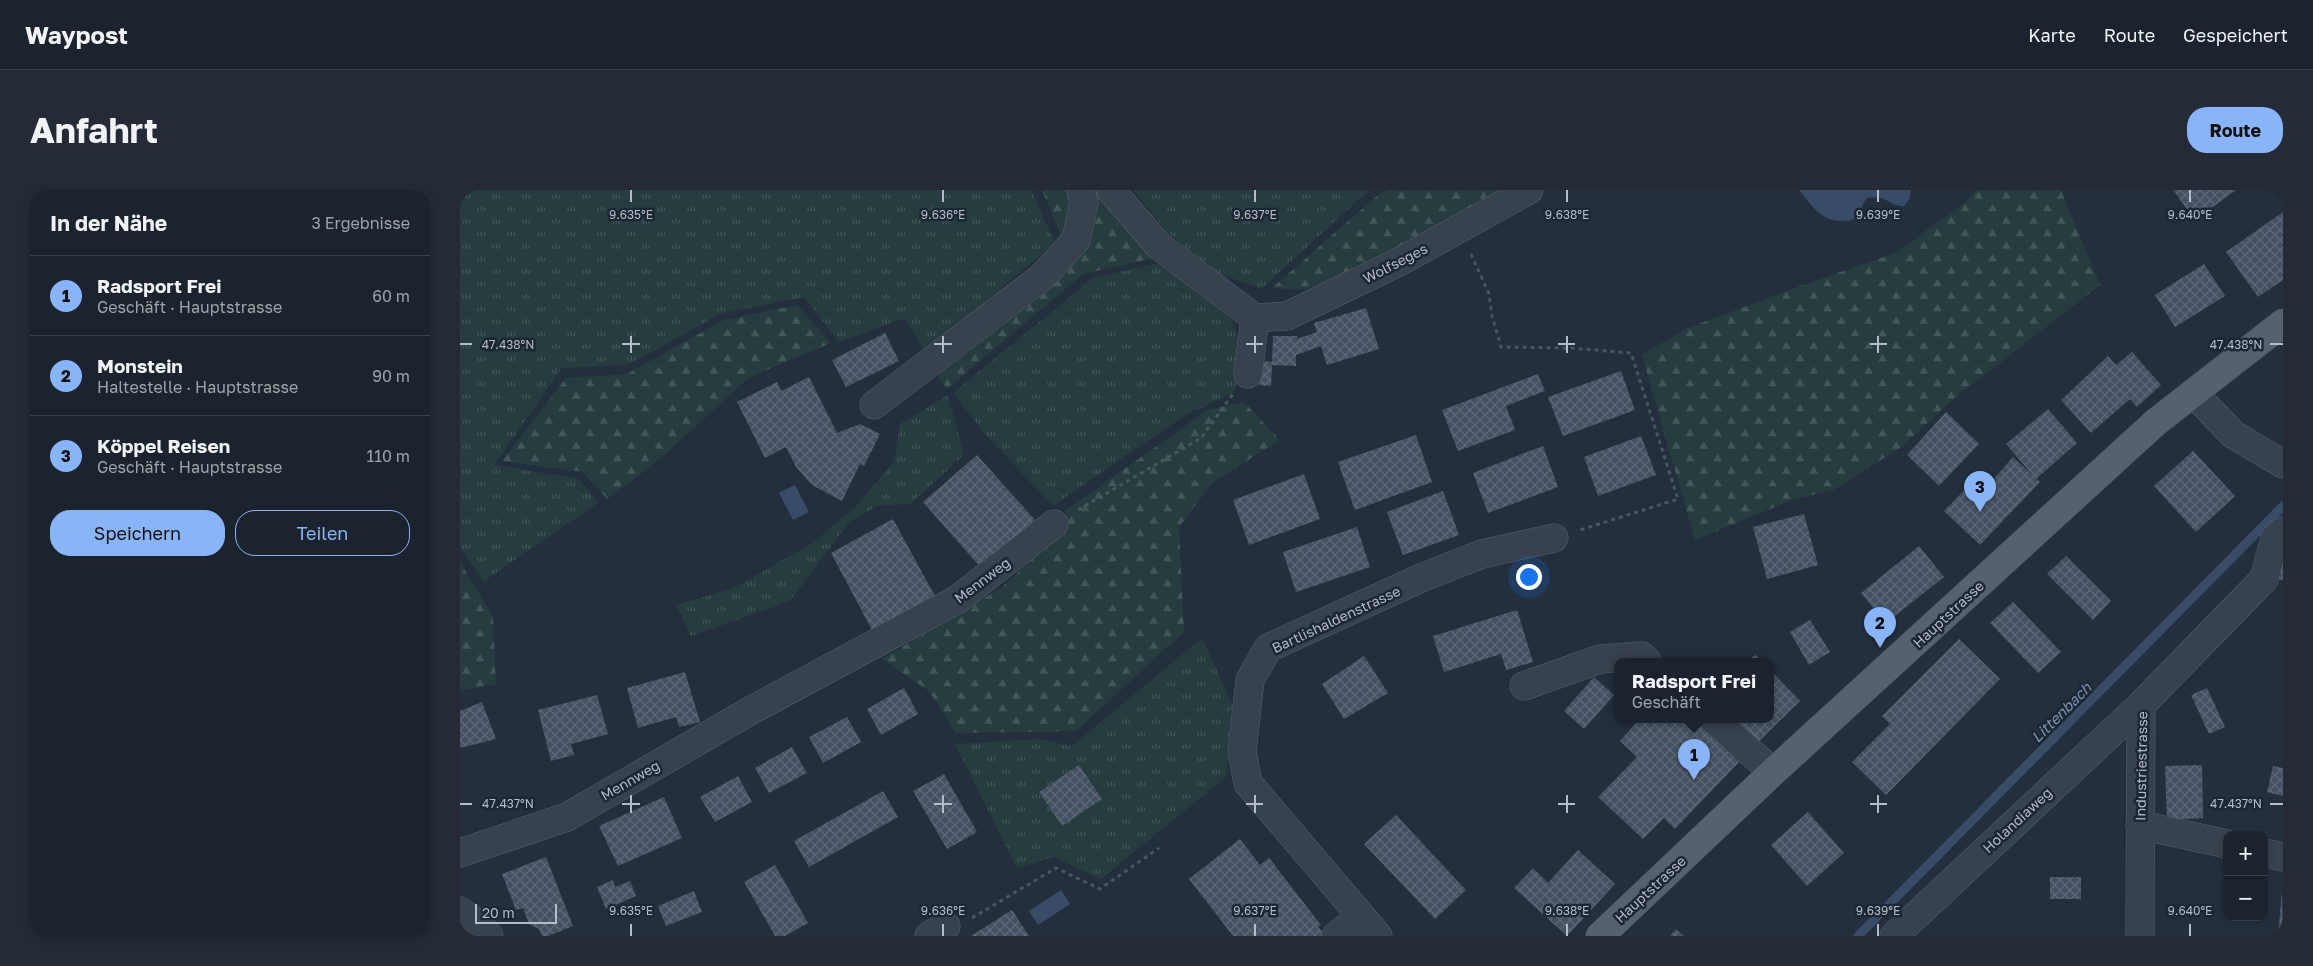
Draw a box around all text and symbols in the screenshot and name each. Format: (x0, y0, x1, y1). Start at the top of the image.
text: Waypost (25, 20, 128, 49)
text: Karte (2028, 24, 2076, 46)
text: Route (2104, 24, 2155, 46)
text: Gespeichert (2183, 24, 2288, 46)
button: Route (2187, 107, 2283, 153)
text: Anfahrt (30, 109, 158, 151)
text: 9.635°E (609, 207, 653, 222)
text: 9.636°E (921, 207, 965, 222)
text: 9.637°E (1233, 207, 1277, 222)
text: 9.638°E (1545, 207, 1589, 222)
text: 9.639°E (1856, 207, 1900, 222)
text: 9.640°E (2168, 207, 2212, 222)
text: In der Nähe (50, 210, 167, 236)
text: 3 Ergebnisse (311, 213, 410, 233)
street label: Wolfseges (1360, 239, 1430, 287)
text: Radsport Frei (97, 274, 221, 297)
text: 1 (62, 286, 70, 306)
text: 60 m (372, 286, 410, 306)
text: Geschäft · Hauptstrasse (97, 297, 282, 317)
text: 47.438°N (482, 337, 534, 352)
text: 47.438°N (2210, 337, 2262, 352)
text: Monstein (97, 354, 183, 377)
text: 2 (61, 366, 71, 386)
text: 90 m (372, 366, 410, 386)
text: Haltestelle · Hauptstrasse (97, 377, 298, 397)
text: Köppel Reisen (97, 434, 230, 457)
text: 3 (61, 446, 71, 466)
text: 110 m (366, 446, 410, 466)
text: Geschäft · Hauptstrasse (97, 457, 282, 477)
pin: 3 (1964, 471, 1996, 512)
button: Speichern (50, 510, 225, 556)
button: Teilen (235, 510, 410, 556)
street label: Mennweg (951, 554, 1013, 606)
your location (1516, 564, 1542, 590)
street label: Hauptstrasse (1909, 577, 1987, 651)
street label: Bartlishaldenstrasse (1269, 582, 1403, 656)
pin: 2 (1864, 607, 1896, 648)
popup (1614, 658, 1774, 723)
text: Radsport Frei (1632, 669, 1756, 692)
water label: Littenbach (2027, 678, 2095, 746)
text: Geschäft (1632, 692, 1701, 712)
street label: Industriestrasse (2132, 711, 2150, 821)
pin: 1 (1678, 739, 1710, 780)
street label: Mennweg (598, 756, 662, 804)
street label: Holandiaweg (1979, 784, 2055, 856)
text: 47.437°N (482, 796, 534, 811)
text: 47.437°N (2210, 796, 2262, 811)
map controls (2223, 831, 2268, 921)
button: + (2223, 831, 2268, 876)
street label: Hauptstrasse (1611, 852, 1689, 926)
button: − (2223, 876, 2268, 921)
scale bar (475, 901, 558, 924)
text: 9.635°E (609, 903, 653, 918)
text: 9.636°E (921, 903, 965, 918)
text: 9.637°E (1233, 903, 1277, 918)
text: 9.638°E (1545, 903, 1589, 918)
text: 9.639°E (1856, 903, 1900, 918)
text: 9.640°E (2168, 903, 2212, 918)
text: 20 m (482, 904, 515, 921)

